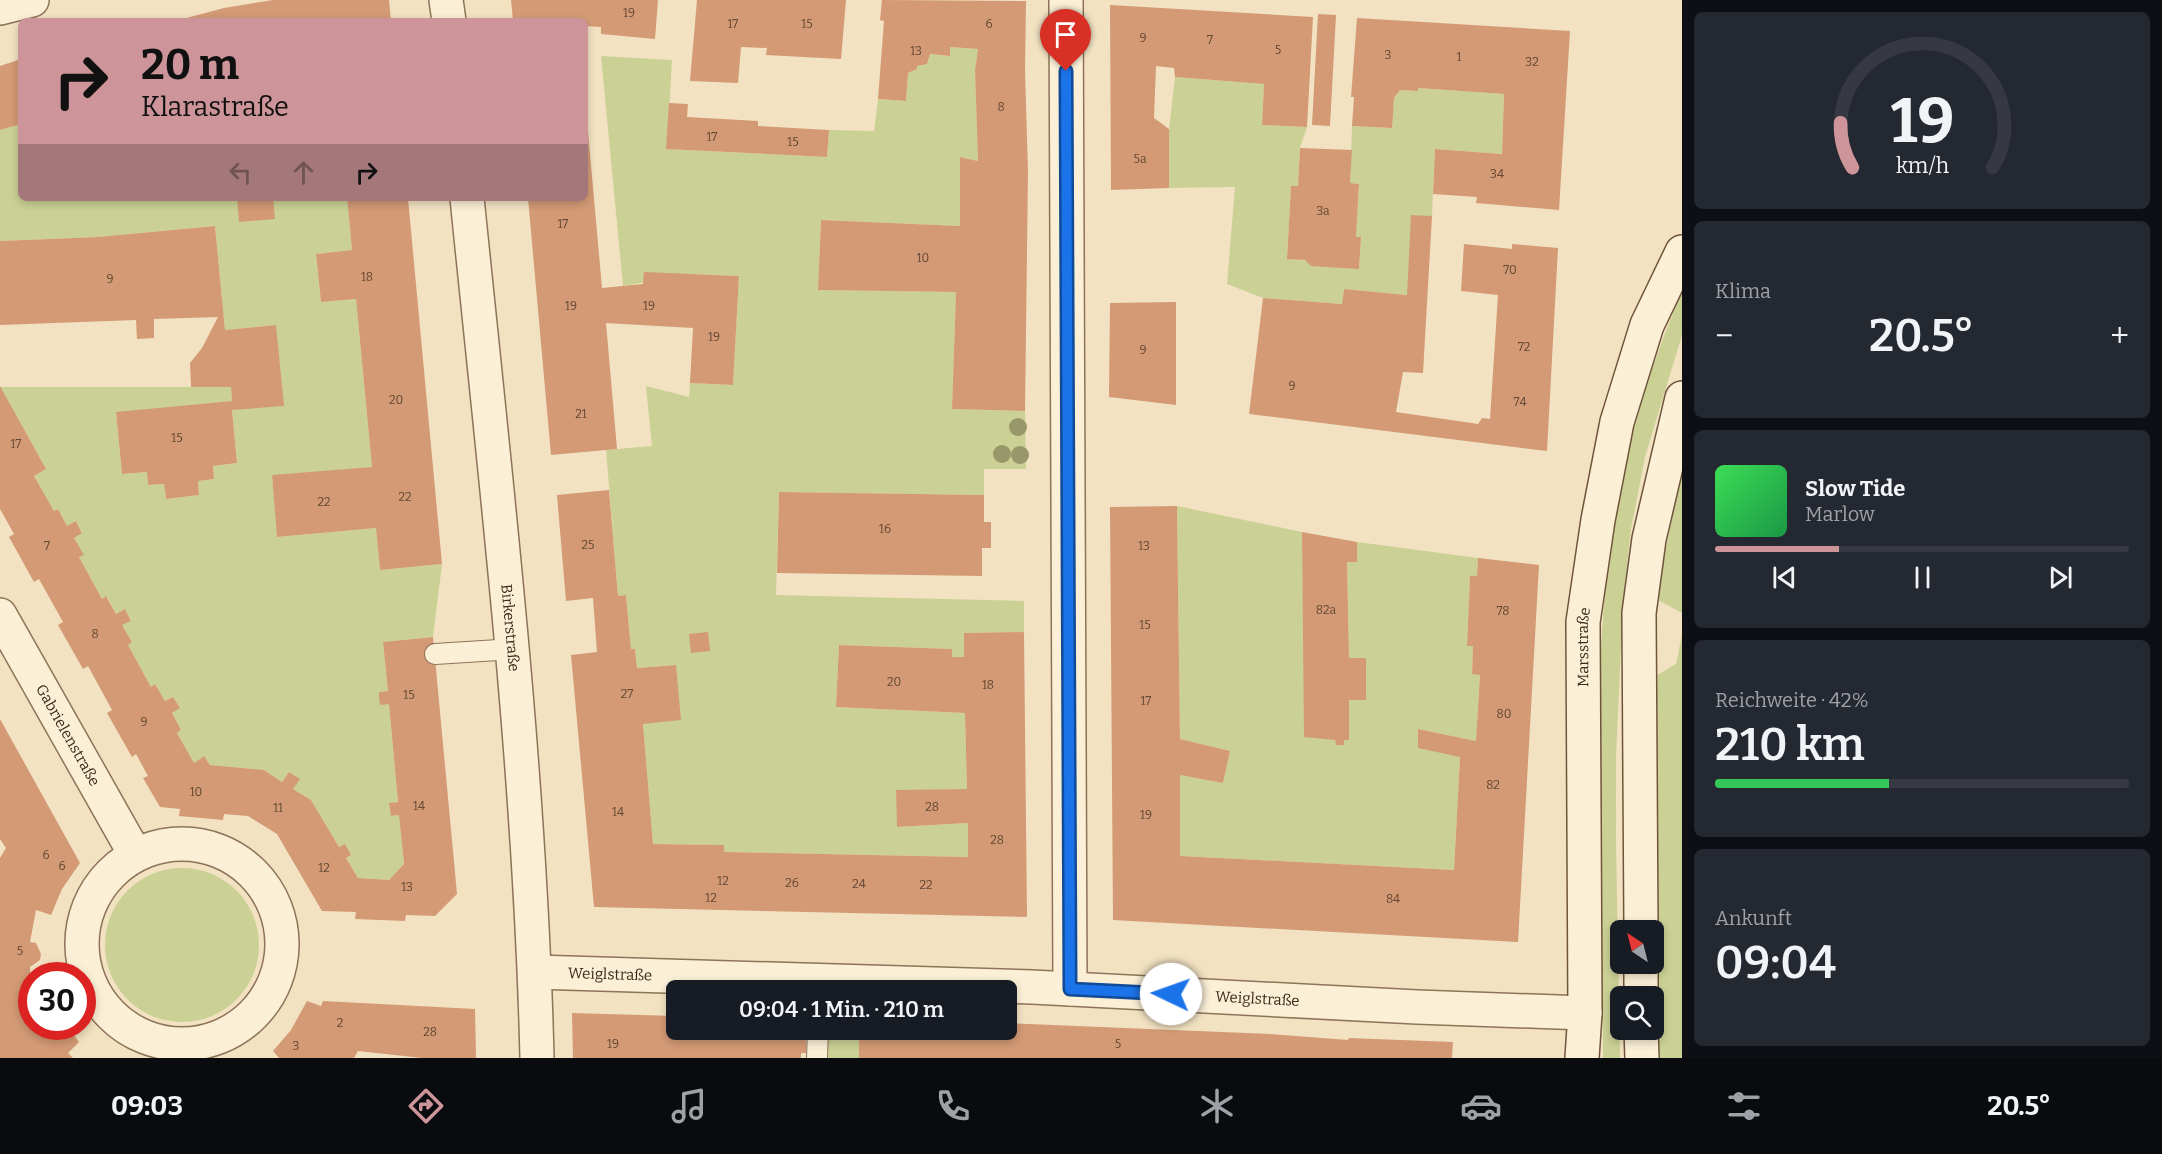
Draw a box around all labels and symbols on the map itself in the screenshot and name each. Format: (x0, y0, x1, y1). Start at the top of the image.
house number: 19 (623, 6, 635, 20)
pin (1040, 9, 1091, 71)
house number: 17 (728, 17, 738, 31)
house number: 15 (801, 17, 813, 31)
house number: 6 (985, 17, 993, 31)
house number: 9 (1139, 31, 1147, 45)
house number: 7 (1207, 33, 1213, 47)
house number: 5 (1275, 43, 1281, 57)
house number: 13 (910, 44, 922, 58)
house number: 3 (1385, 48, 1392, 62)
house number: 1 (1457, 50, 1462, 64)
house number: 32 (1525, 55, 1539, 69)
house number: 8 (997, 100, 1005, 114)
house number: 17 (707, 130, 717, 144)
house number: 15 (787, 135, 799, 149)
house number: 5a (1134, 152, 1147, 166)
house number: 34 (1490, 167, 1504, 181)
house number: 3a (1316, 204, 1330, 218)
house number: 17 (558, 217, 568, 231)
house number: 10 (917, 251, 929, 265)
house number: 70 (1503, 263, 1517, 277)
house number: 18 (361, 270, 373, 284)
house number: 9 (106, 272, 114, 286)
house number: 19 (565, 299, 577, 313)
house number: 19 (643, 299, 655, 313)
house number: 19 (708, 330, 720, 344)
house number: 72 (1518, 340, 1530, 354)
house number: 9 (1139, 343, 1147, 357)
house number: 9 (1288, 379, 1296, 393)
house number: 20 (389, 393, 403, 407)
house number: 74 (1514, 395, 1526, 409)
house number: 21 (575, 407, 587, 421)
house number: 15 (171, 431, 183, 445)
house number: 17 (11, 437, 21, 451)
house number: 22 (398, 490, 412, 504)
house number: 22 (317, 495, 331, 509)
house number: 16 (879, 522, 891, 536)
house number: 25 (582, 538, 594, 552)
house number: 7 (44, 539, 50, 553)
house number: 13 (1138, 539, 1150, 553)
street label: Birkerstraße (497, 583, 523, 672)
house number: 82a (1316, 603, 1337, 617)
house number: 78 (1496, 604, 1510, 618)
street label: Marsstraße (1574, 606, 1594, 687)
house number: 15 (1139, 618, 1151, 632)
house number: 8 (91, 627, 99, 641)
house number: 20 (887, 675, 901, 689)
house number: 18 (982, 678, 994, 692)
street label: Gabrielenstraße (32, 681, 104, 789)
house number: 27 (621, 687, 633, 701)
house number: 15 (403, 688, 415, 702)
house number: 17 (1141, 694, 1151, 708)
house number: 80 (1497, 707, 1511, 721)
house number: 9 (140, 715, 148, 729)
house number: 82 (1486, 778, 1500, 792)
house number: 10 (190, 785, 202, 799)
house number: 14 (413, 799, 425, 813)
house number: 28 (925, 800, 939, 814)
house number: 11 (273, 801, 283, 815)
house number: 14 (612, 805, 624, 819)
house number: 19 (1140, 808, 1152, 822)
house number: 28 (990, 833, 1004, 847)
house number: 6 (42, 848, 50, 862)
house number: 6 (58, 859, 66, 873)
house number: 12 (318, 861, 330, 875)
house number: 12 (717, 874, 729, 888)
house number: 26 (785, 876, 799, 890)
house number: 24 (852, 877, 866, 891)
house number: 22 (919, 878, 933, 892)
house number: 13 (401, 880, 413, 894)
house number: 12 (705, 891, 717, 905)
house number: 84 (1386, 892, 1400, 906)
north arrow (1610, 920, 1664, 974)
house number: 5 (17, 944, 23, 958)
speed limit sign: 30 (18, 962, 96, 1040)
position arrow (1139, 962, 1203, 1026)
street label: Weiglstraße (568, 964, 652, 985)
street label: Weiglstraße (1215, 988, 1300, 1010)
house number: 2 (337, 1016, 343, 1030)
house number: 28 (423, 1025, 437, 1039)
house number: 19 (607, 1037, 619, 1051)
house number: 5 (1115, 1037, 1121, 1051)
house number: 3 (293, 1039, 300, 1053)

